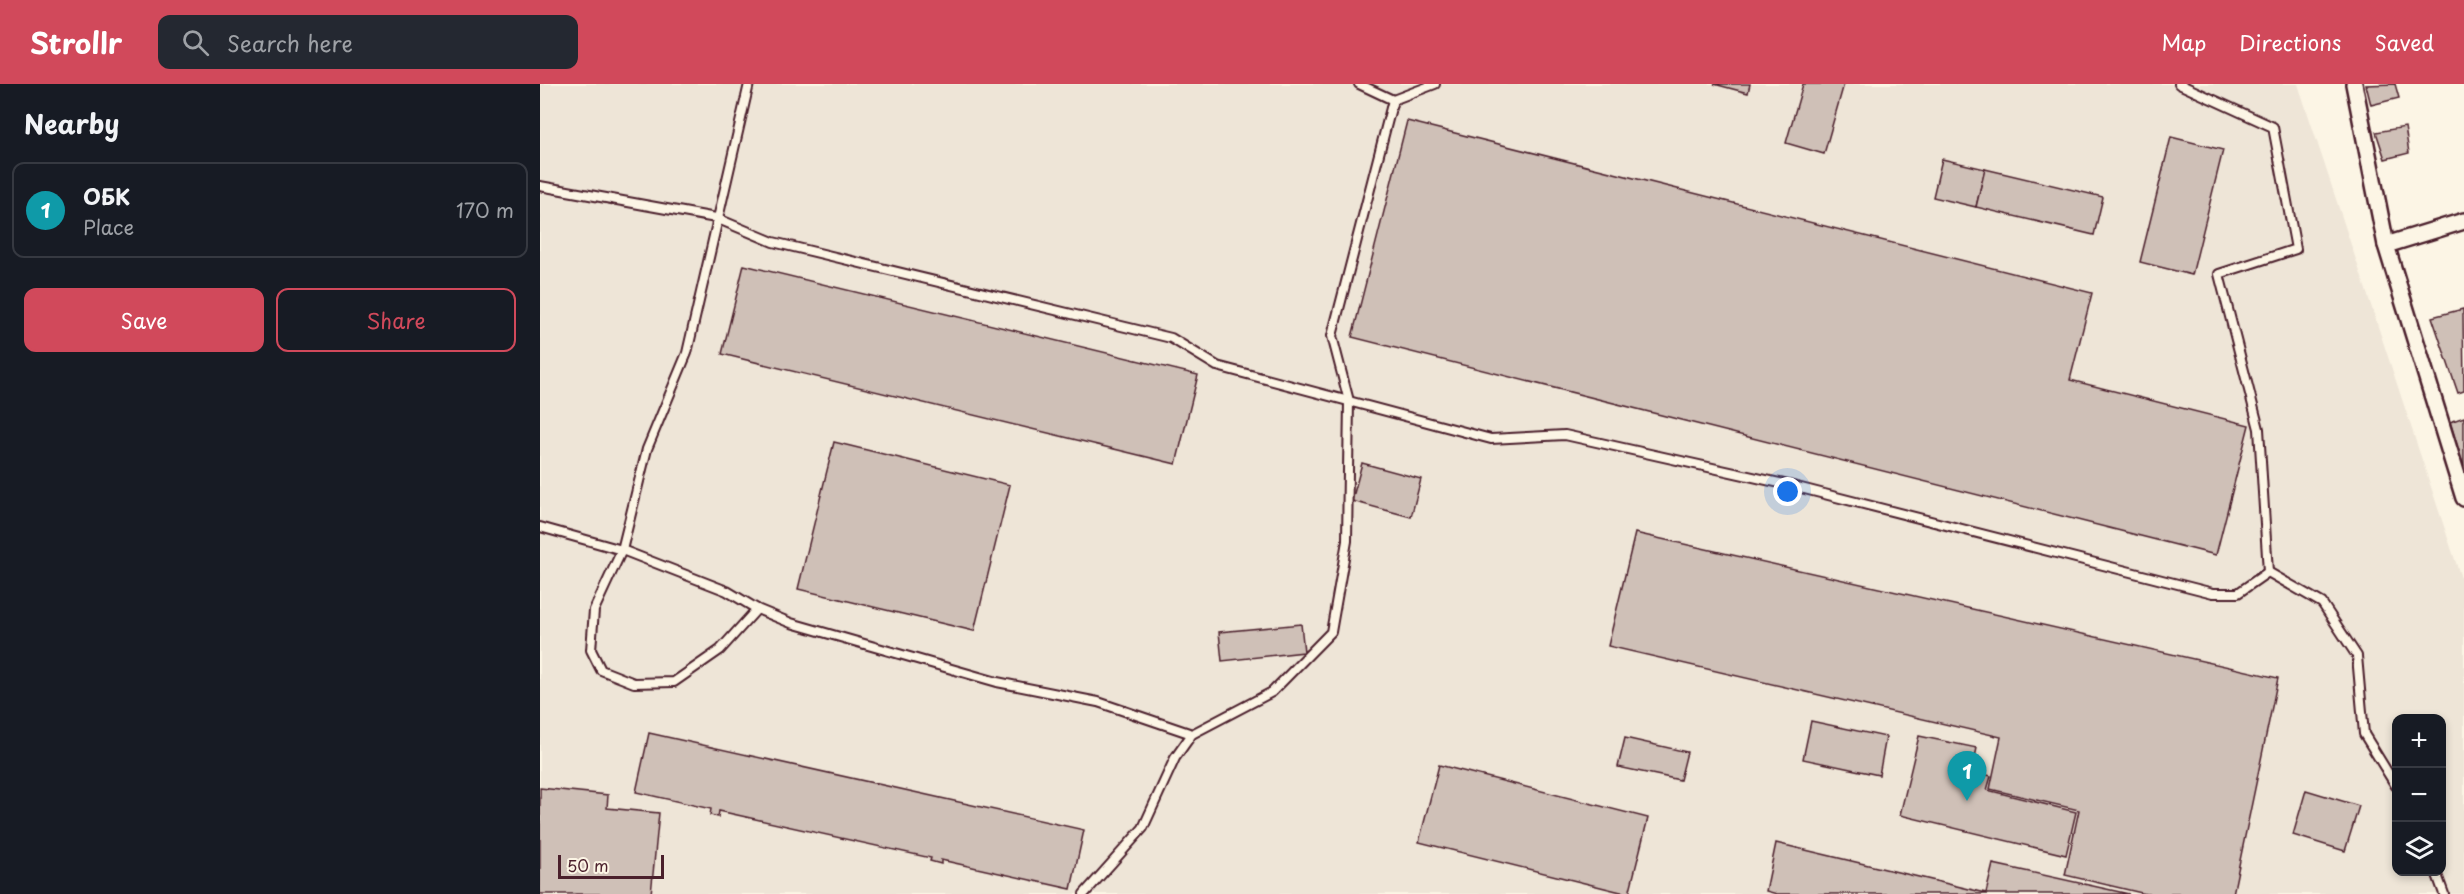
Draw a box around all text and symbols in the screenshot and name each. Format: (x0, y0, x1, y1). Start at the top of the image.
search box (158, 15, 578, 69)
text: Strollr (30, 21, 122, 64)
icon: search (179, 26, 212, 59)
text: Search here (227, 26, 353, 59)
text: Map (2161, 26, 2206, 58)
text: Directions (2239, 26, 2341, 58)
text: Saved (2374, 26, 2434, 58)
text: Nearby (24, 104, 119, 143)
text: ОБК (83, 179, 130, 212)
text: 1 (41, 195, 50, 225)
text: 170 m (456, 195, 514, 225)
text: Place (83, 212, 134, 242)
button: Save (24, 288, 264, 352)
button: Share (276, 288, 516, 352)
your location (1773, 477, 1802, 506)
map controls (2392, 714, 2446, 876)
button: + (2392, 714, 2446, 768)
pin: 1 (1948, 752, 1986, 801)
button: − (2392, 768, 2446, 822)
button: layers (2392, 822, 2446, 876)
scale bar (558, 852, 664, 880)
text: 50 m (567, 853, 608, 877)

